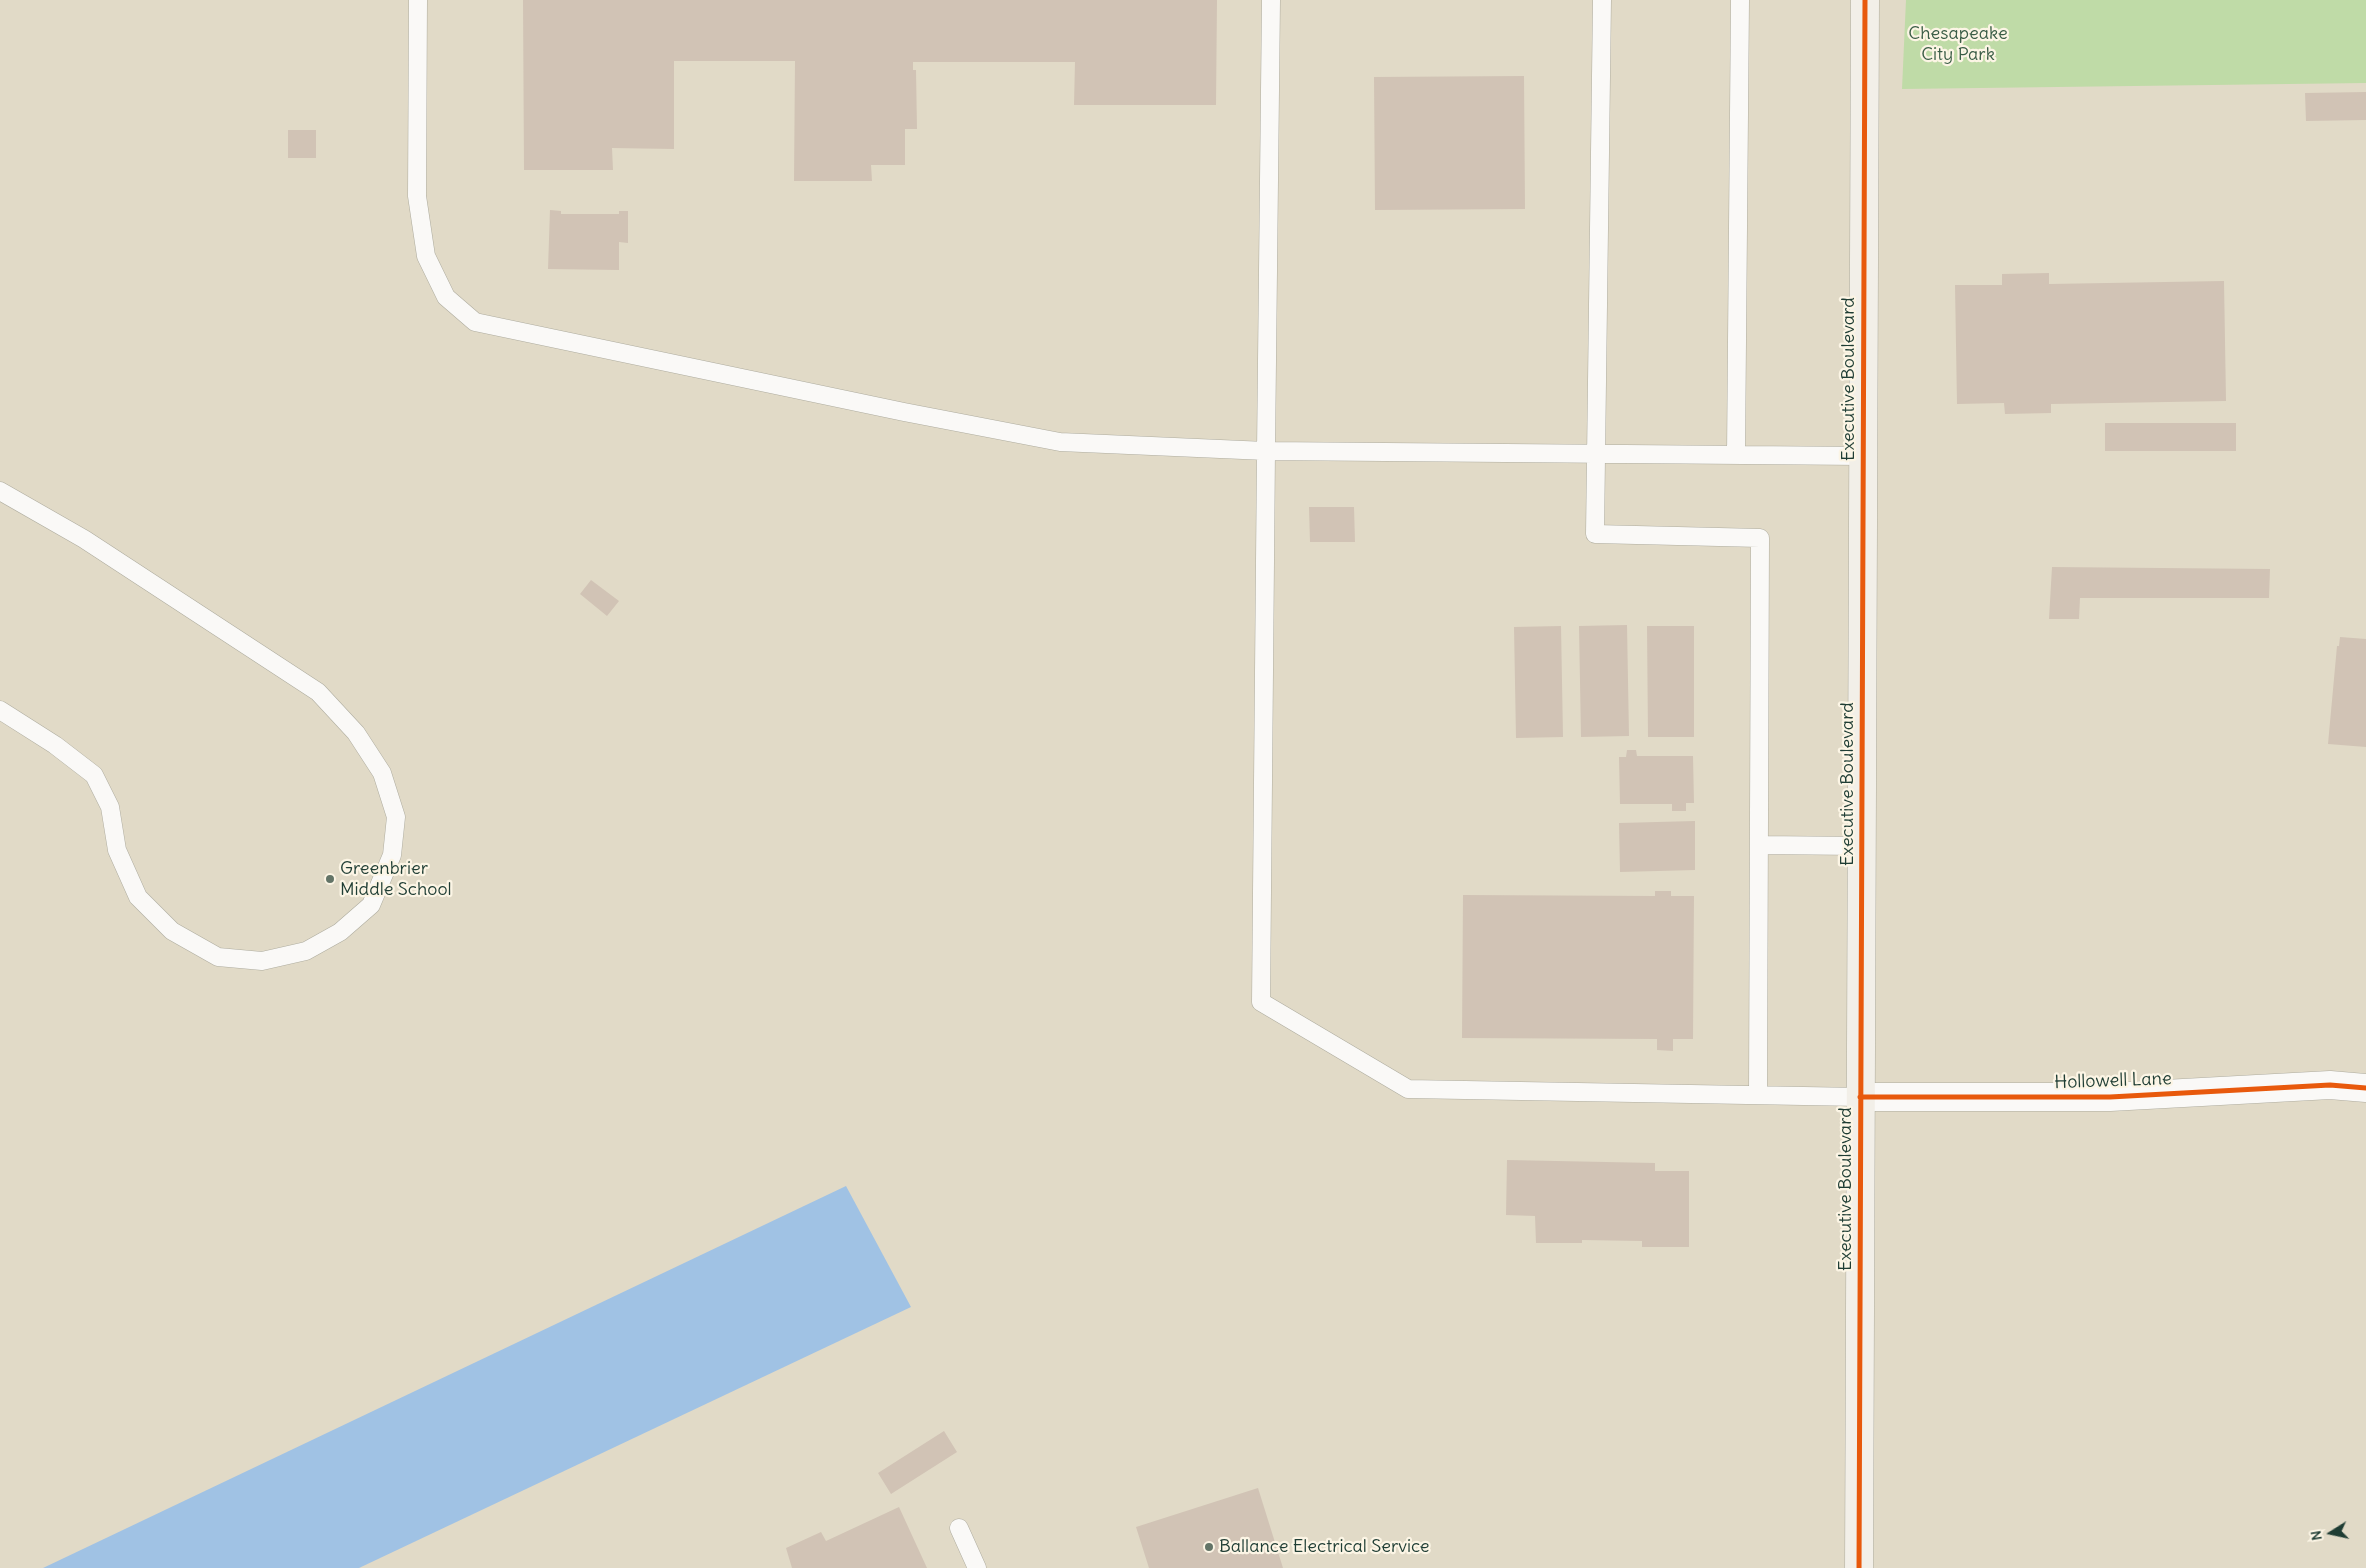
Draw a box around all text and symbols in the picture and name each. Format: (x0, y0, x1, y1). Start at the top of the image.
park label: Chesapeake City Park (1908, 23, 2008, 66)
street label: Executive Boulevard (1838, 297, 1860, 461)
street label: Executive Boulevard (1837, 702, 1859, 866)
place label: Greenbrier Middle School (340, 858, 452, 901)
marker: Greenbrier Middle School (324, 873, 336, 885)
street label: Hollowell Lane (2054, 1068, 2172, 1094)
street label: Executive Boulevard (1835, 1107, 1857, 1271)
north arrow (2306, 1508, 2356, 1558)
text: N (2307, 1529, 2326, 1542)
place label: Ballance Electrical Service (1219, 1536, 1430, 1558)
marker: Ballance Electrical Service (1203, 1541, 1215, 1553)

